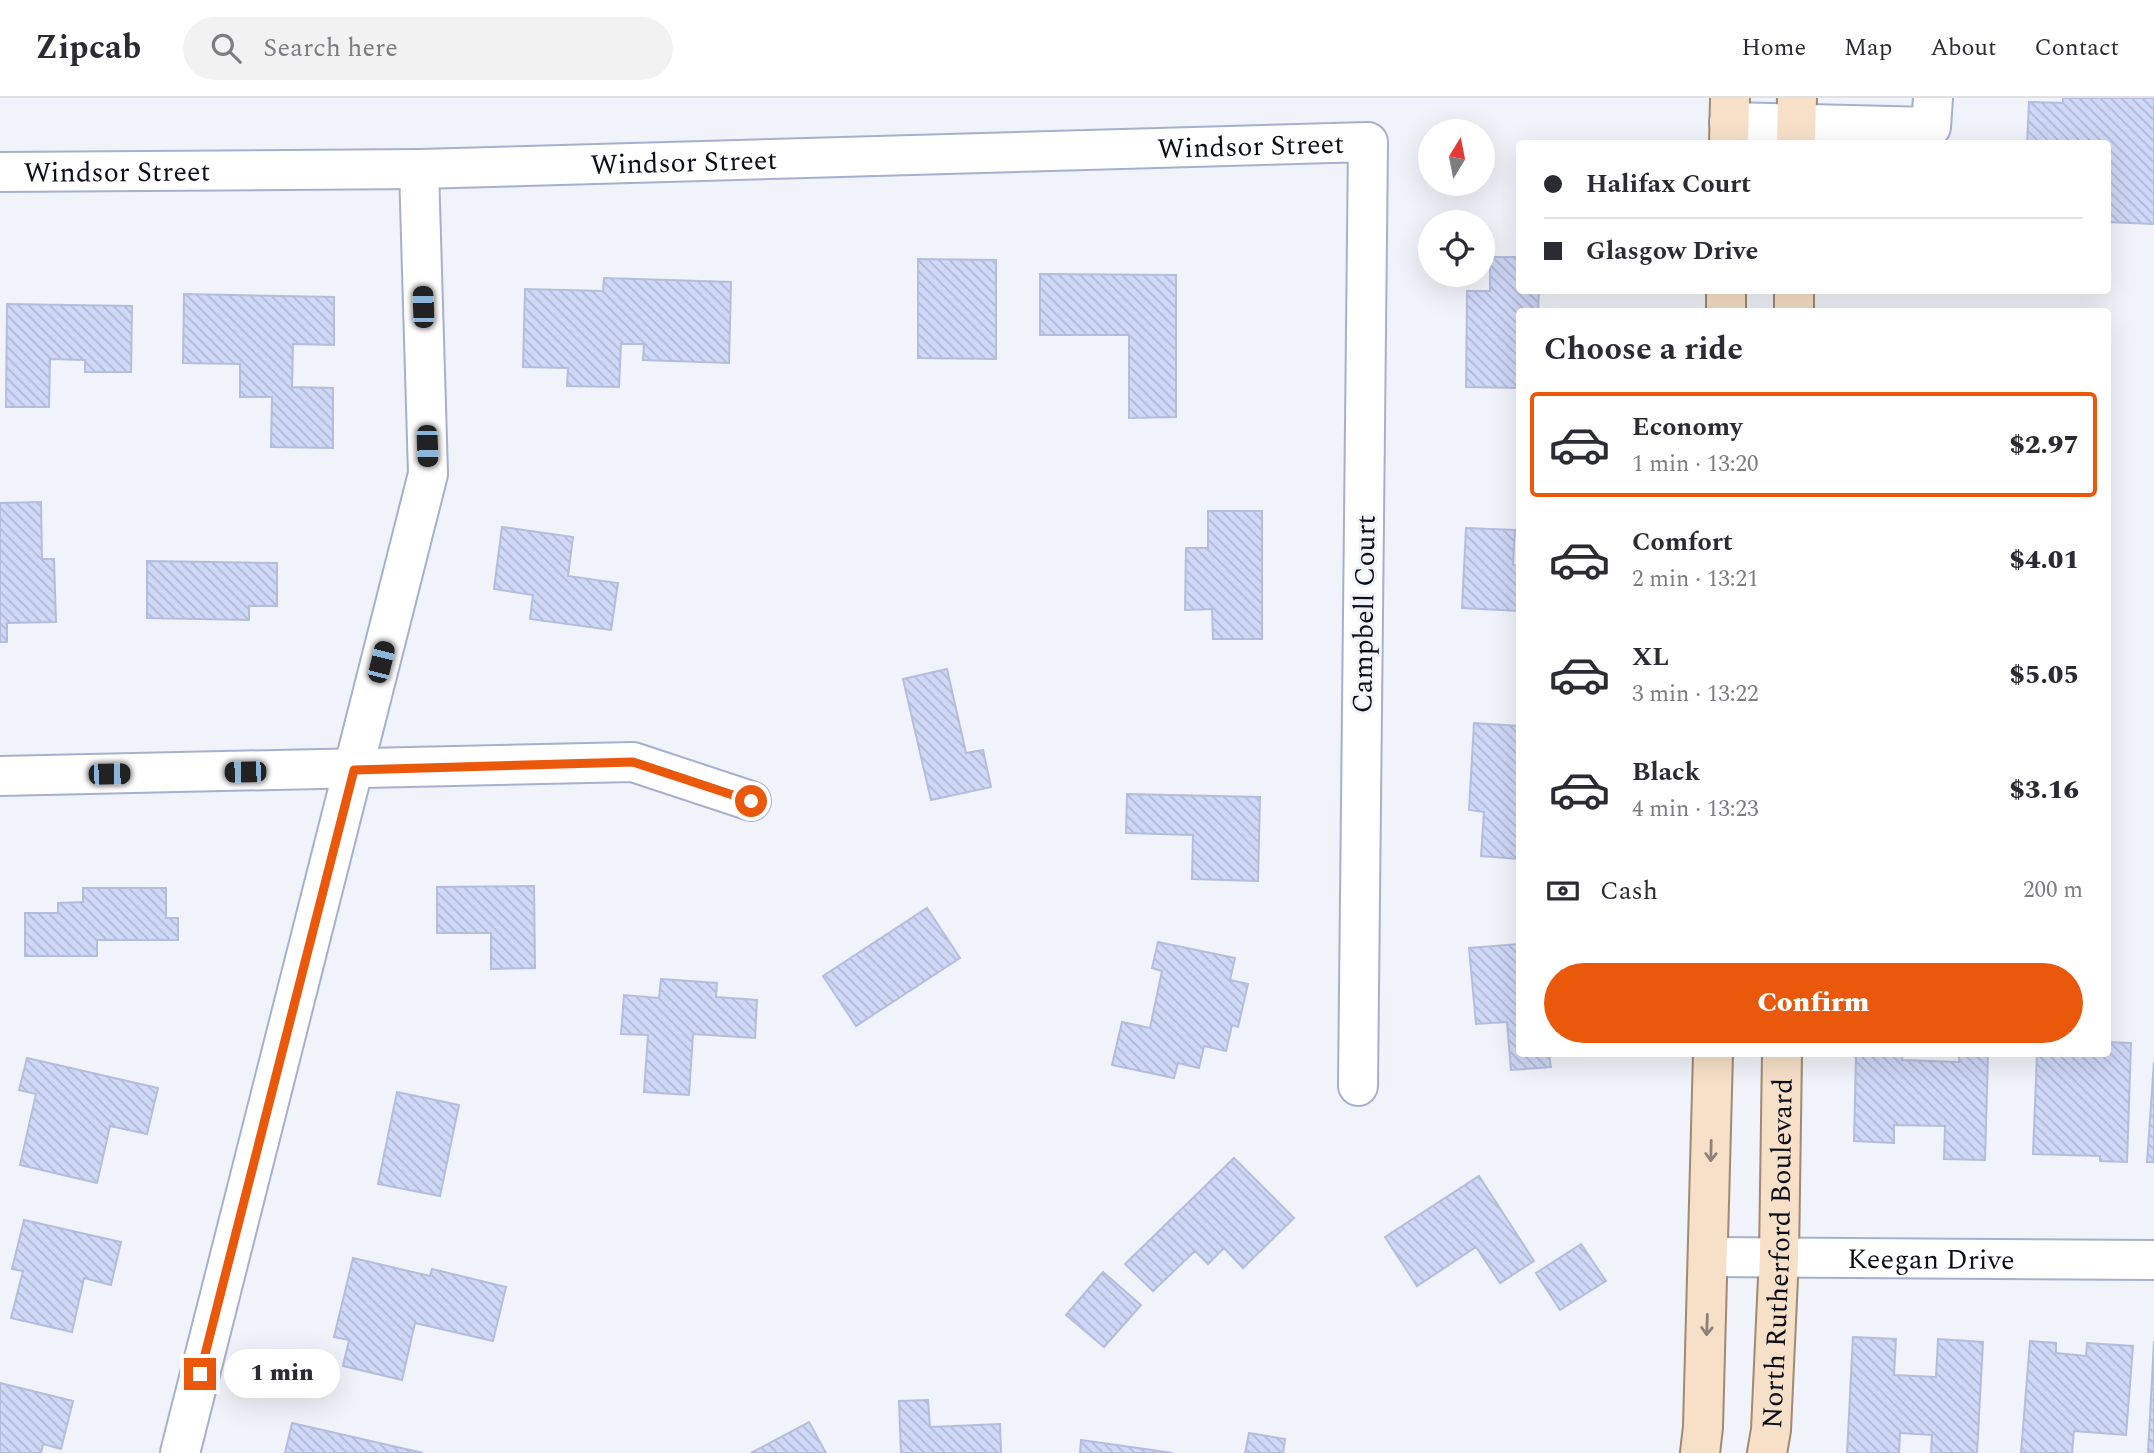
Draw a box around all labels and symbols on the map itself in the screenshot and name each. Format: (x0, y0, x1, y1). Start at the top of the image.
north arrow (1418, 119, 1494, 196)
street label: Windsor Street (1157, 123, 1345, 171)
street label: Windsor Street (590, 139, 778, 187)
street label: Windsor Street (23, 150, 211, 195)
car (412, 286, 435, 328)
car (416, 425, 439, 467)
street label: Campbell Court (1341, 514, 1388, 714)
car (366, 639, 397, 685)
car (224, 761, 267, 783)
car (88, 763, 131, 785)
route start (735, 785, 767, 817)
street label: North Rutherford Boulevard (1751, 1078, 1805, 1430)
one-way arrow (1704, 1140, 1718, 1163)
street label: Keegan Drive (1847, 1238, 2015, 1282)
one-way arrow (1700, 1314, 1713, 1337)
callout: 1 min (224, 1350, 340, 1398)
route end (184, 1358, 216, 1390)

